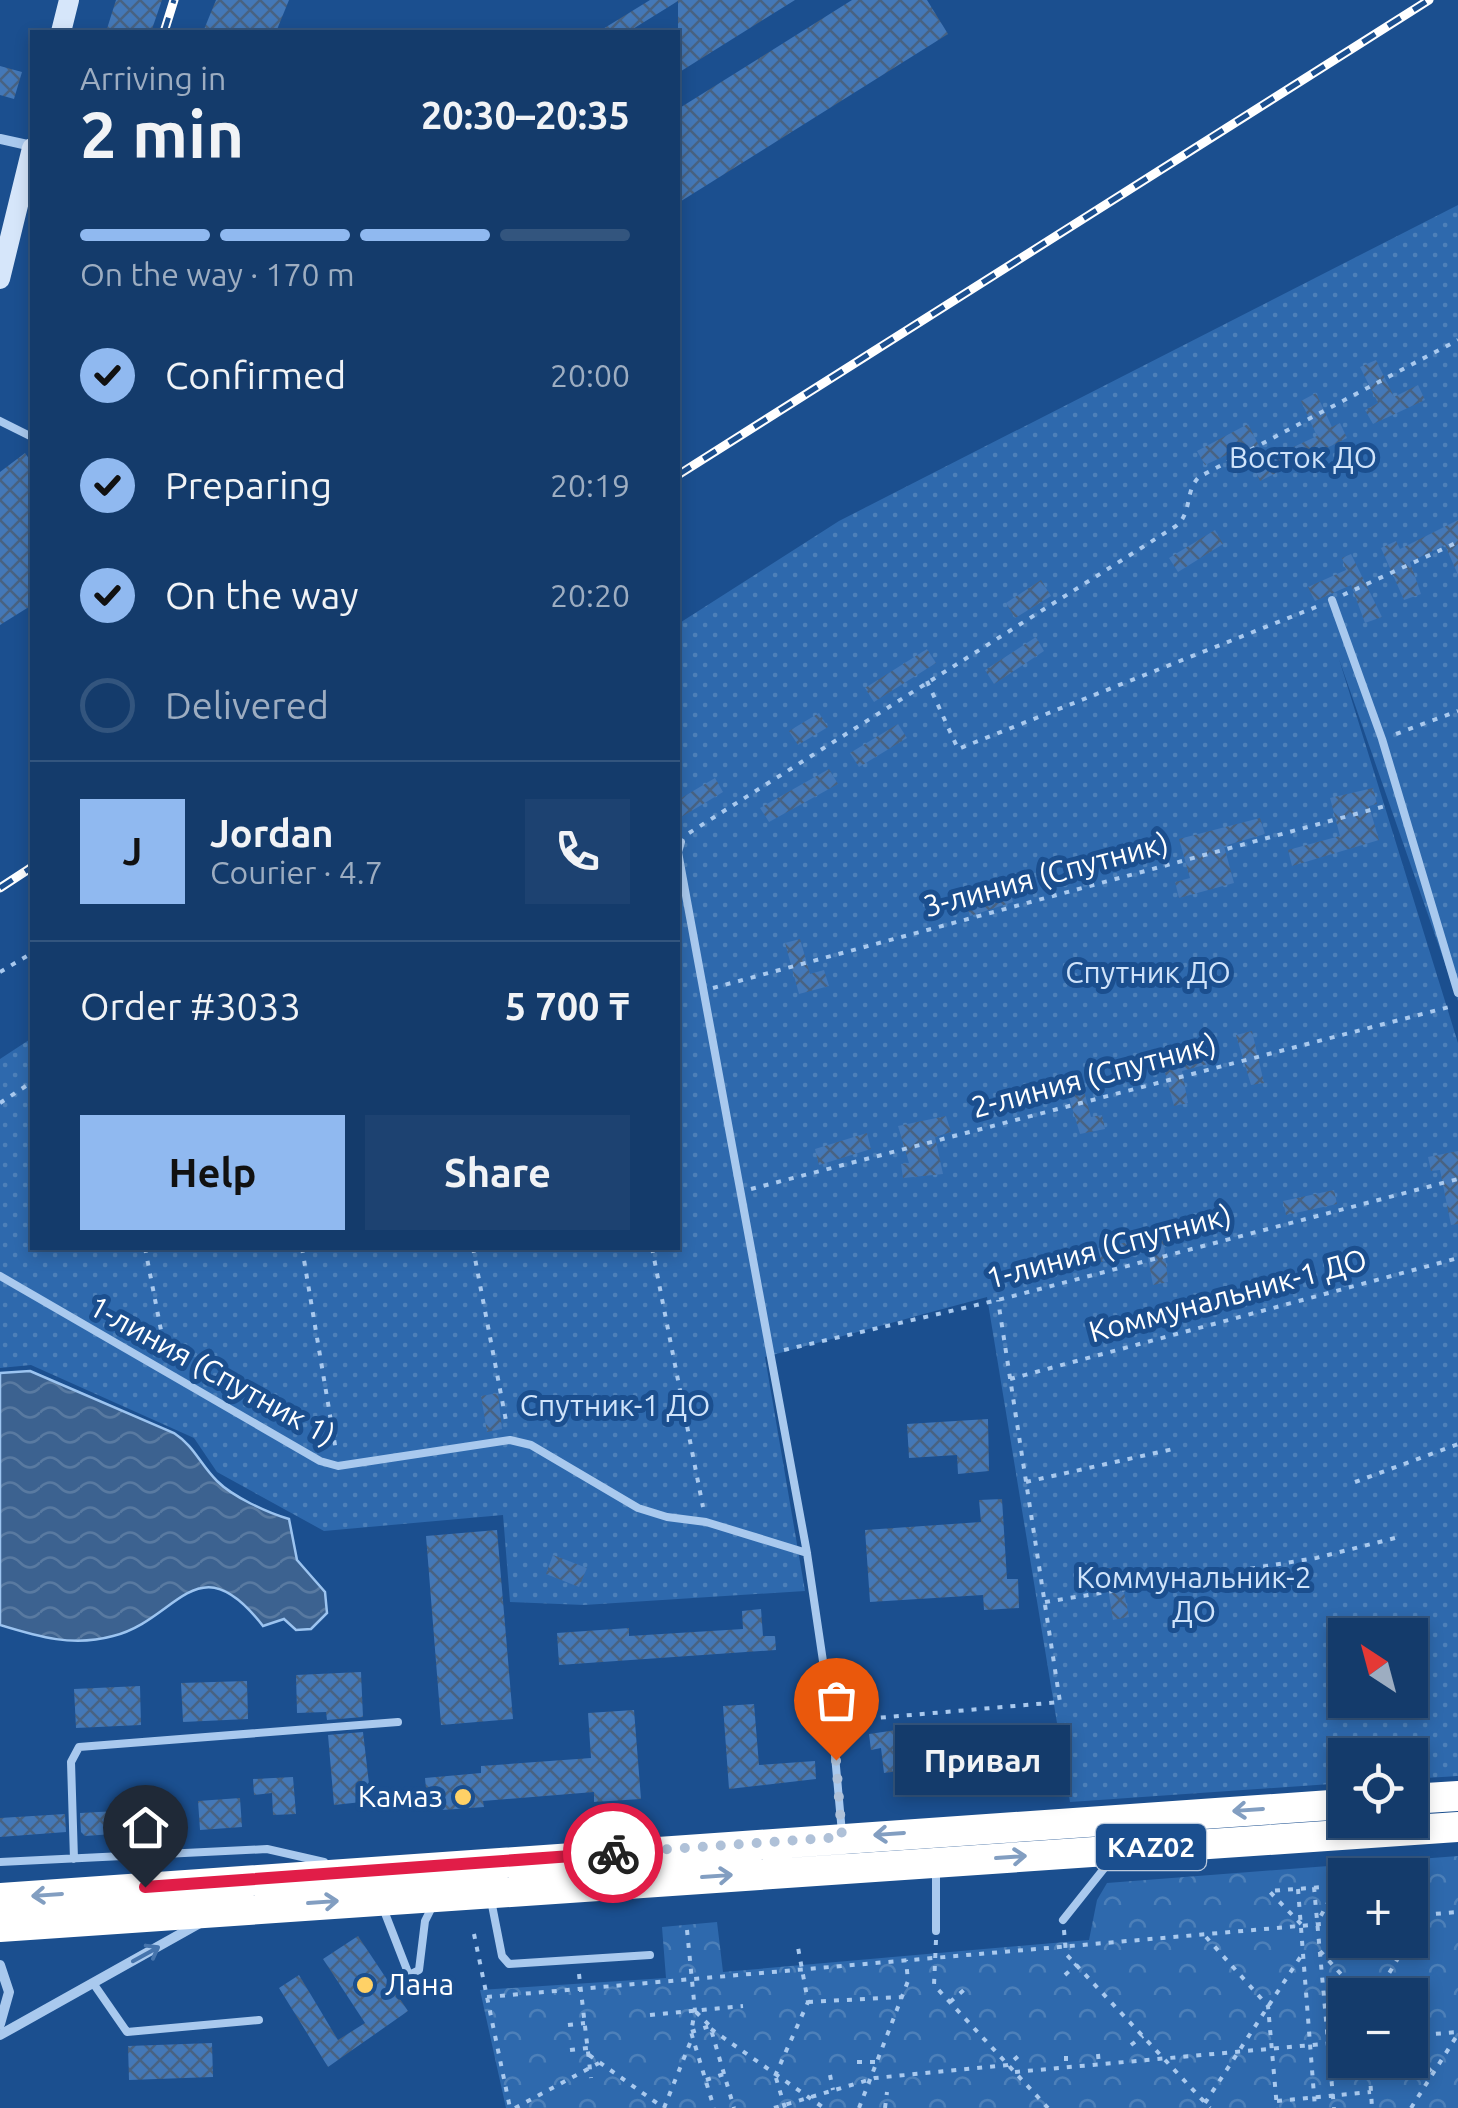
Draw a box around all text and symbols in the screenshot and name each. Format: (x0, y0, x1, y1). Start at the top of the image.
text: Arriving in (80, 60, 226, 96)
text: 20:30–20:35 (421, 94, 630, 136)
text: 2 min (80, 97, 244, 170)
text: On the way · 170 m (80, 256, 355, 292)
icon: check (80, 348, 135, 403)
text: Confirmed (165, 354, 346, 396)
text: 20:00 (550, 357, 630, 393)
park label: Восток ДО (1229, 440, 1377, 474)
icon: check (80, 458, 135, 513)
text: Preparing (165, 464, 332, 506)
text: 20:19 (550, 467, 630, 503)
icon: check (80, 568, 135, 623)
text: On the way (165, 574, 358, 616)
text: 20:20 (550, 577, 630, 613)
text: Delivered (165, 684, 329, 726)
button: phone (525, 799, 630, 904)
text: Jordan (210, 812, 334, 854)
street label: 3-линия (Спутник) (919, 825, 1172, 923)
text: J (123, 830, 142, 872)
text: Courier · 4.7 (210, 854, 383, 890)
park label: Спутник ДО (1065, 955, 1231, 989)
text: Order #3033 (80, 985, 301, 1027)
text: 5 700 ₸ (505, 985, 630, 1027)
street label: 2-линия (Спутник) (967, 1026, 1220, 1124)
button: Help (80, 1115, 345, 1230)
button: Share (365, 1115, 630, 1230)
street label: 1-линия (Спутник) (982, 1197, 1235, 1295)
street label: Коммунальник-1 ДО (1085, 1242, 1370, 1348)
street label: 1-линия (Спутник 1) (84, 1288, 341, 1452)
park label: Спутник-1 ДО (520, 1388, 710, 1422)
park label: Коммунальник-2 ДО (1076, 1560, 1312, 1628)
north arrow (1328, 1618, 1428, 1718)
map controls (1328, 1618, 1428, 2078)
pin (794, 1658, 879, 1761)
icon: bag (809, 1673, 864, 1728)
callout: Привал (896, 1725, 1071, 1795)
button: locate (1328, 1738, 1428, 1838)
text: Привал (924, 1742, 1041, 1778)
place label: Камаз (358, 1779, 443, 1813)
pin (103, 1785, 188, 1888)
marker: Камаз (452, 1786, 474, 1808)
icon: home (118, 1800, 173, 1855)
one-way arrow (1232, 1801, 1264, 1820)
courier (563, 1803, 663, 1903)
road number: KAZ02 (1096, 1824, 1206, 1870)
one-way arrow (873, 1825, 905, 1844)
icon: bike (586, 1826, 641, 1881)
one-way arrow (994, 1847, 1026, 1866)
button: + (1328, 1858, 1428, 1958)
one-way arrow (701, 1866, 733, 1885)
one-way arrow (31, 1886, 63, 1905)
one-way arrow (306, 1893, 339, 1912)
one-way arrow (131, 1943, 160, 1963)
place label: Лана (385, 1967, 454, 2001)
marker: Лана (354, 1974, 376, 1996)
button: − (1328, 1978, 1428, 2078)

